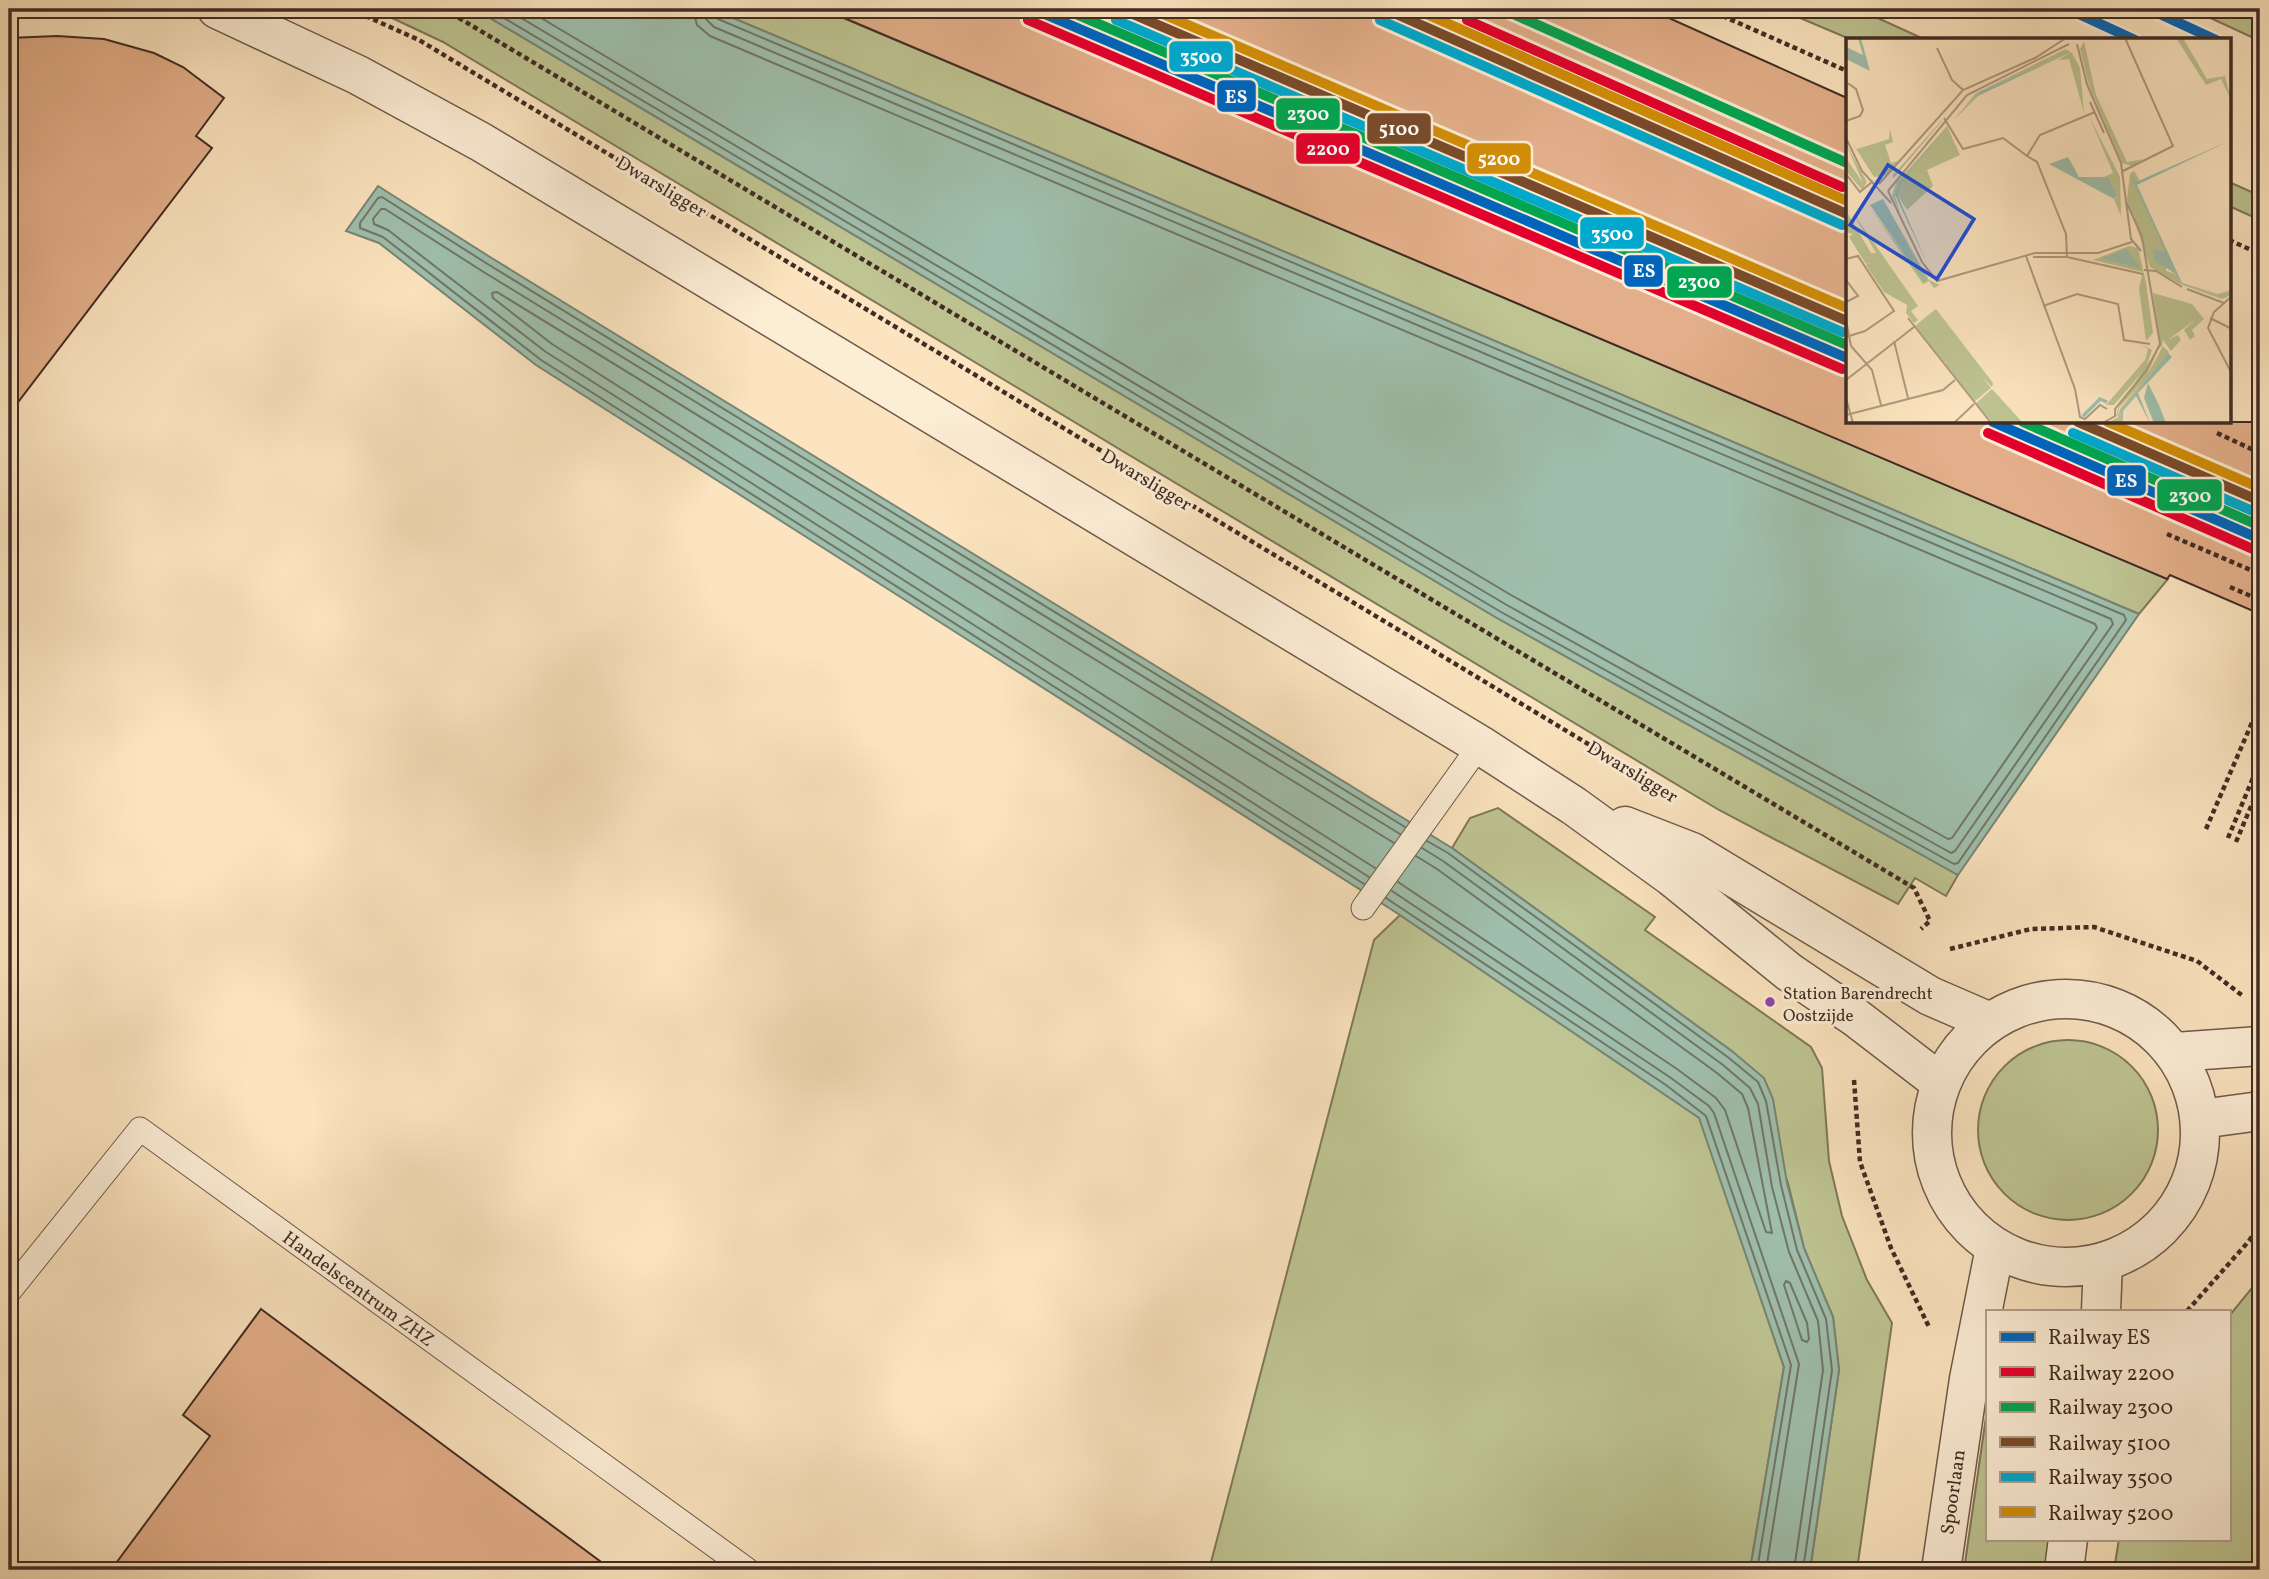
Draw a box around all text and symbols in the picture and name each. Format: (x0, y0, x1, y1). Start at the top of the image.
inset map (1846, 38, 2230, 424)
line badge: 3500 (1168, 40, 1234, 73)
text: 3500 (1180, 45, 1222, 71)
line badge: ES (1216, 79, 1257, 113)
text: ES (1225, 85, 1247, 111)
line badge: 2300 (1275, 97, 1341, 131)
text: 2300 (1287, 102, 1330, 128)
line badge: 5100 (1366, 112, 1432, 145)
text: 5100 (1379, 117, 1419, 143)
line badge: 2200 (1295, 132, 1361, 165)
text: 2200 (1306, 137, 1350, 163)
line badge: 5200 (1466, 142, 1532, 175)
text: 5200 (1478, 147, 1521, 173)
street label: Dwarsligger (611, 150, 711, 225)
line badge: 3500 (1579, 216, 1645, 250)
text: 3500 (1591, 222, 1633, 248)
line badge: ES (1623, 254, 1664, 288)
text: ES (1633, 259, 1655, 285)
line badge: 2300 (1666, 265, 1733, 299)
text: 2300 (1678, 270, 1721, 296)
street label: Dwarsligger (1096, 443, 1196, 518)
line badge: ES (2106, 464, 2147, 497)
text: ES (2115, 469, 2137, 495)
line badge: 2300 (2156, 478, 2223, 512)
text: 2300 (2169, 484, 2212, 510)
street label: Dwarsligger (1582, 735, 1682, 810)
place label: Station Barendrecht Oostzijde (1783, 983, 1933, 1028)
marker: Station Barendrecht Oostzijde (1763, 995, 1777, 1009)
street label: Handelscentrum ZHZ (277, 1226, 439, 1354)
legend (1986, 1310, 2230, 1540)
text: Railway ES (2048, 1324, 2151, 1353)
text: Railway 2200 (2048, 1360, 2174, 1389)
text: Railway 2300 (2048, 1394, 2173, 1423)
text: Railway 5100 (2048, 1430, 2170, 1459)
street label: Spoorlaan (1935, 1448, 1973, 1536)
text: Railway 3500 (2048, 1464, 2173, 1493)
text: Railway 5200 (2048, 1500, 2173, 1529)

